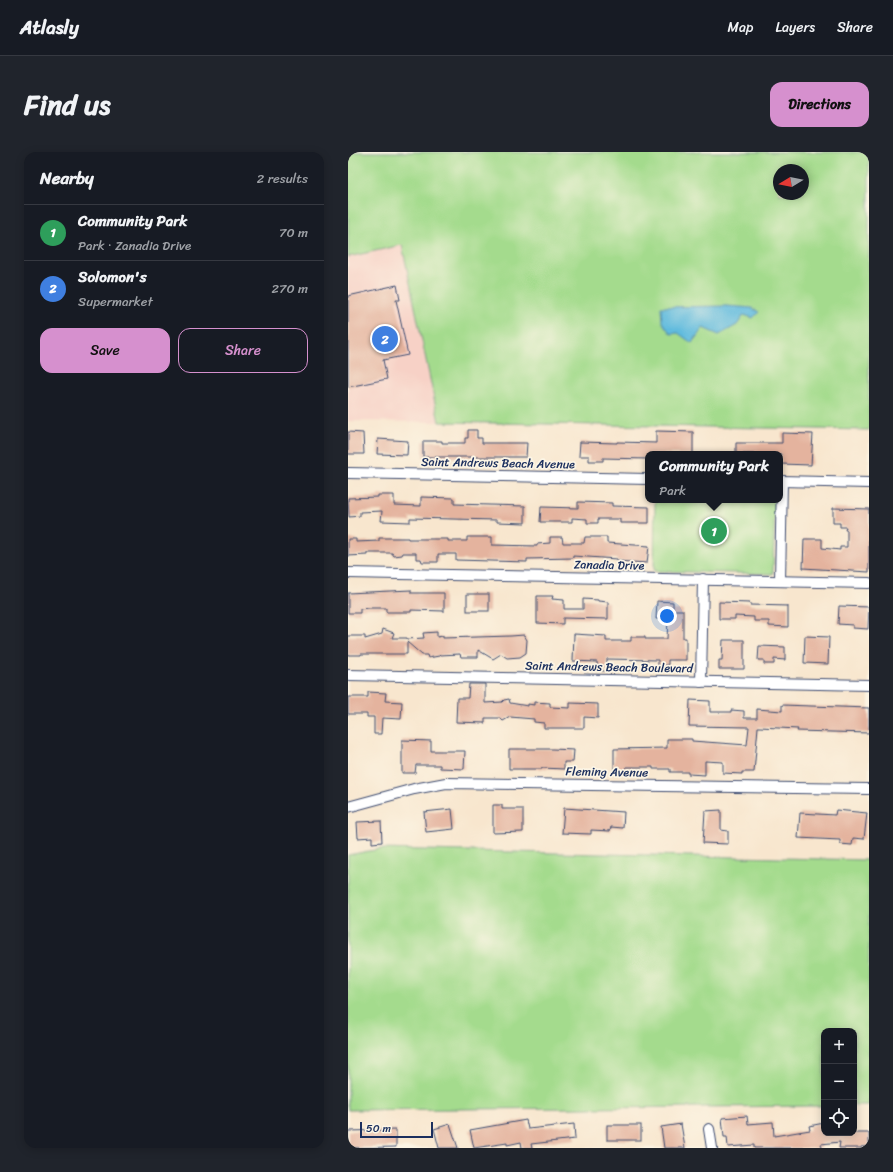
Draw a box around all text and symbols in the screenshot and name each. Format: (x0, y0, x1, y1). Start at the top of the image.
text: Atlasly (20, 11, 79, 44)
text: Map (728, 15, 753, 40)
text: Layers (775, 15, 815, 40)
text: Share (837, 15, 873, 40)
text: Find us (24, 80, 111, 129)
button: Directions (770, 82, 869, 127)
text: Nearby (40, 163, 94, 193)
north arrow (773, 164, 809, 200)
text: 2 results (257, 167, 308, 190)
text: Community Park (78, 208, 187, 234)
text: 1 (50, 221, 56, 244)
text: 70 m (279, 221, 308, 244)
text: Park · Zanadia Drive (78, 234, 191, 257)
text: Solomon's (78, 264, 147, 290)
text: 2 (49, 277, 57, 300)
text: 270 m (271, 277, 308, 300)
text: Supermarket (78, 290, 153, 313)
pin: 2 (372, 324, 398, 354)
button: Save (40, 328, 170, 373)
button: Share (178, 328, 308, 373)
street label: Saint Andrews Beach Avenue (421, 451, 575, 475)
popup (645, 451, 783, 503)
text: Community Park (659, 453, 769, 479)
text: Park (659, 479, 686, 502)
pin: 1 (701, 516, 727, 546)
street label: Zanadia Drive (574, 553, 645, 577)
your location (657, 606, 677, 626)
street label: Saint Andrews Beach Boulevard (525, 655, 695, 679)
street label: Fleming Avenue (565, 760, 649, 784)
map controls (821, 1028, 857, 1136)
button: + (821, 1028, 857, 1064)
button: − (821, 1064, 857, 1100)
button: locate (821, 1100, 857, 1136)
text: 50 m (366, 1119, 391, 1138)
scale bar (360, 1120, 433, 1139)

